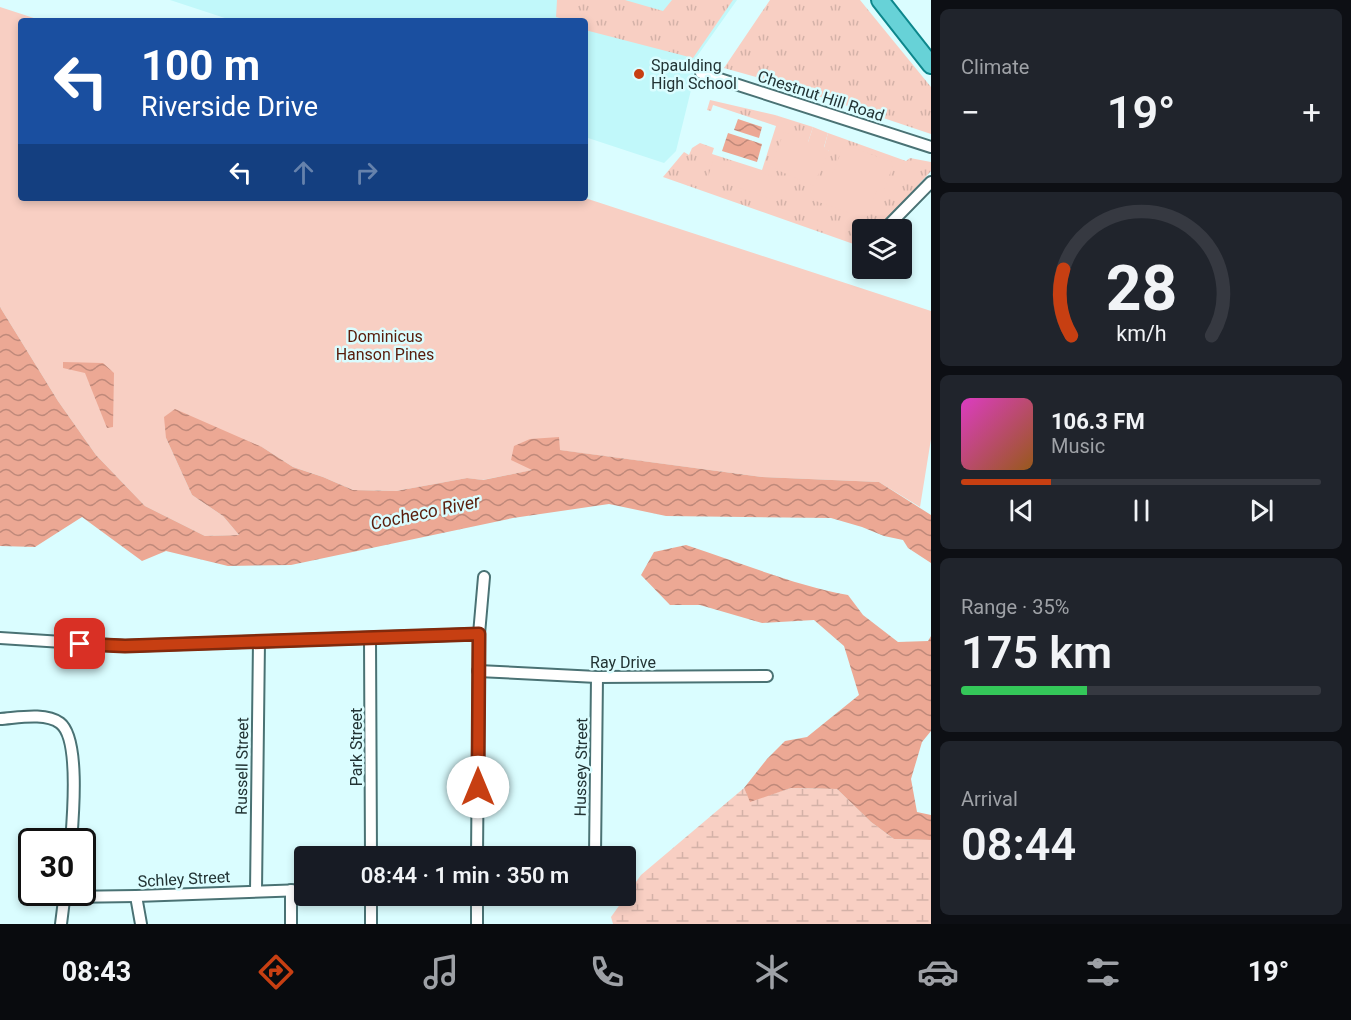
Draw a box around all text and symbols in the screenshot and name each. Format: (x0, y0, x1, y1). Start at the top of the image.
text: 100 m (141, 41, 260, 90)
icon: left (42, 42, 120, 120)
text: Climate (961, 55, 1029, 79)
place label: Spaulding High School (651, 56, 737, 93)
marker: Spaulding High School (632, 67, 646, 81)
street label: Chestnut Hill Road (755, 67, 887, 125)
text: 19° (1107, 86, 1175, 139)
text: Riverside Drive (141, 91, 318, 123)
text: − (961, 93, 980, 132)
text: + (1302, 93, 1321, 132)
icon: left (224, 156, 257, 189)
icon: ahead (287, 156, 320, 189)
icon: right (350, 156, 383, 189)
map controls (852, 219, 912, 279)
button: layers (852, 219, 912, 279)
text: 28 (1105, 252, 1177, 325)
text: km/h (1116, 321, 1166, 346)
park label: Dominicus Hanson Pines (336, 327, 434, 364)
text: 106.3 FM (1051, 409, 1145, 434)
text: Music (1051, 434, 1105, 458)
water label: Cocheco River (368, 490, 483, 534)
icon: previous (1005, 494, 1038, 527)
icon: pause (1125, 494, 1158, 527)
icon: next (1245, 494, 1278, 527)
text: Range · 35% (961, 595, 1069, 619)
pin (54, 618, 105, 669)
text: 175 km (961, 626, 1112, 679)
icon: arrive (63, 627, 96, 660)
street label: Ray Drive (590, 653, 656, 672)
street label: Park Street (347, 708, 366, 786)
street label: Russell Street (232, 717, 252, 815)
street label: Hussey Street (571, 717, 591, 817)
position arrow (446, 755, 510, 819)
text: Arrival (961, 787, 1018, 811)
text: 08:44 (961, 818, 1076, 871)
speed limit sign: 30 (18, 828, 96, 906)
text: 08:44 · 1 min · 350 m (361, 863, 569, 888)
street label: Schley Street (137, 867, 231, 891)
icon: directions (255, 951, 297, 993)
icon: music (420, 951, 462, 993)
icon: phone (586, 951, 628, 993)
icon: climate (751, 951, 793, 993)
icon: car (917, 951, 959, 993)
icon: filters (1082, 951, 1124, 993)
text: 08:43 (62, 956, 131, 988)
text: 19° (1248, 956, 1289, 988)

